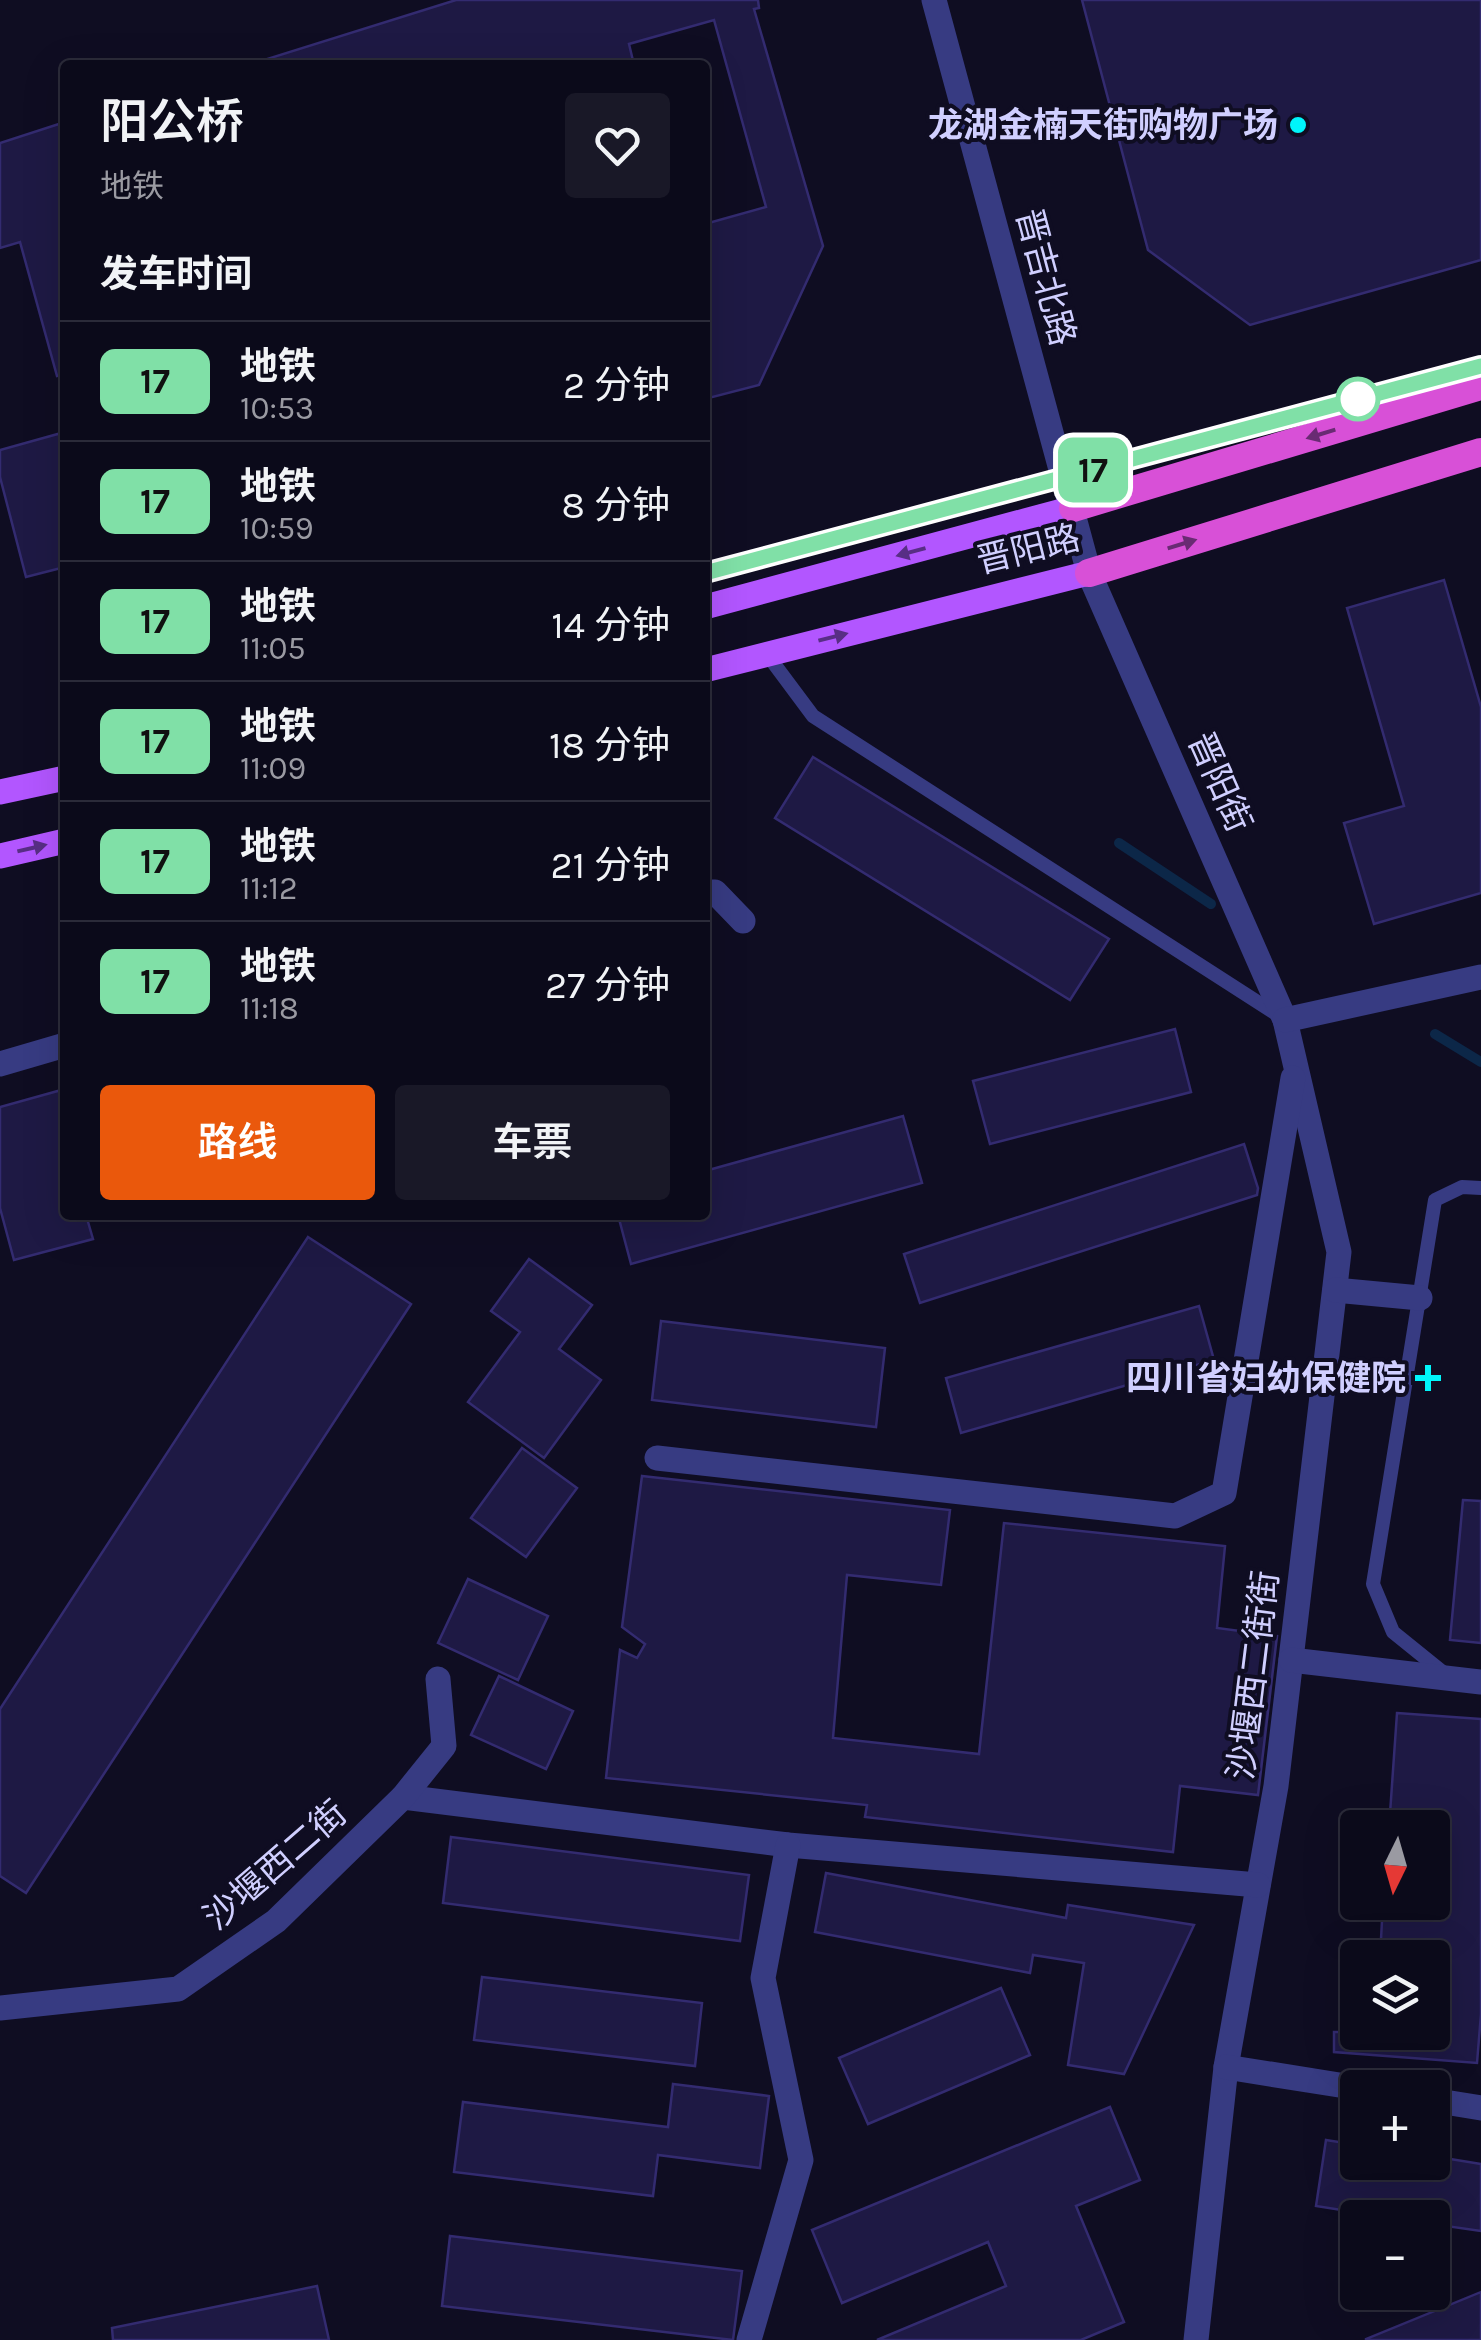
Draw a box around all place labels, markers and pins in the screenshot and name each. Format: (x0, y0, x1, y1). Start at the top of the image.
place label: 龙湖金楠天街购物广场 (928, 105, 1278, 146)
marker: 龙湖金楠天街购物广场 (1287, 114, 1309, 136)
unlabelled marker (1337, 378, 1379, 420)
place label: 四川省妇幼保健院 (1126, 1358, 1406, 1399)
marker: 四川省妇幼保健院 (1415, 1365, 1441, 1391)

